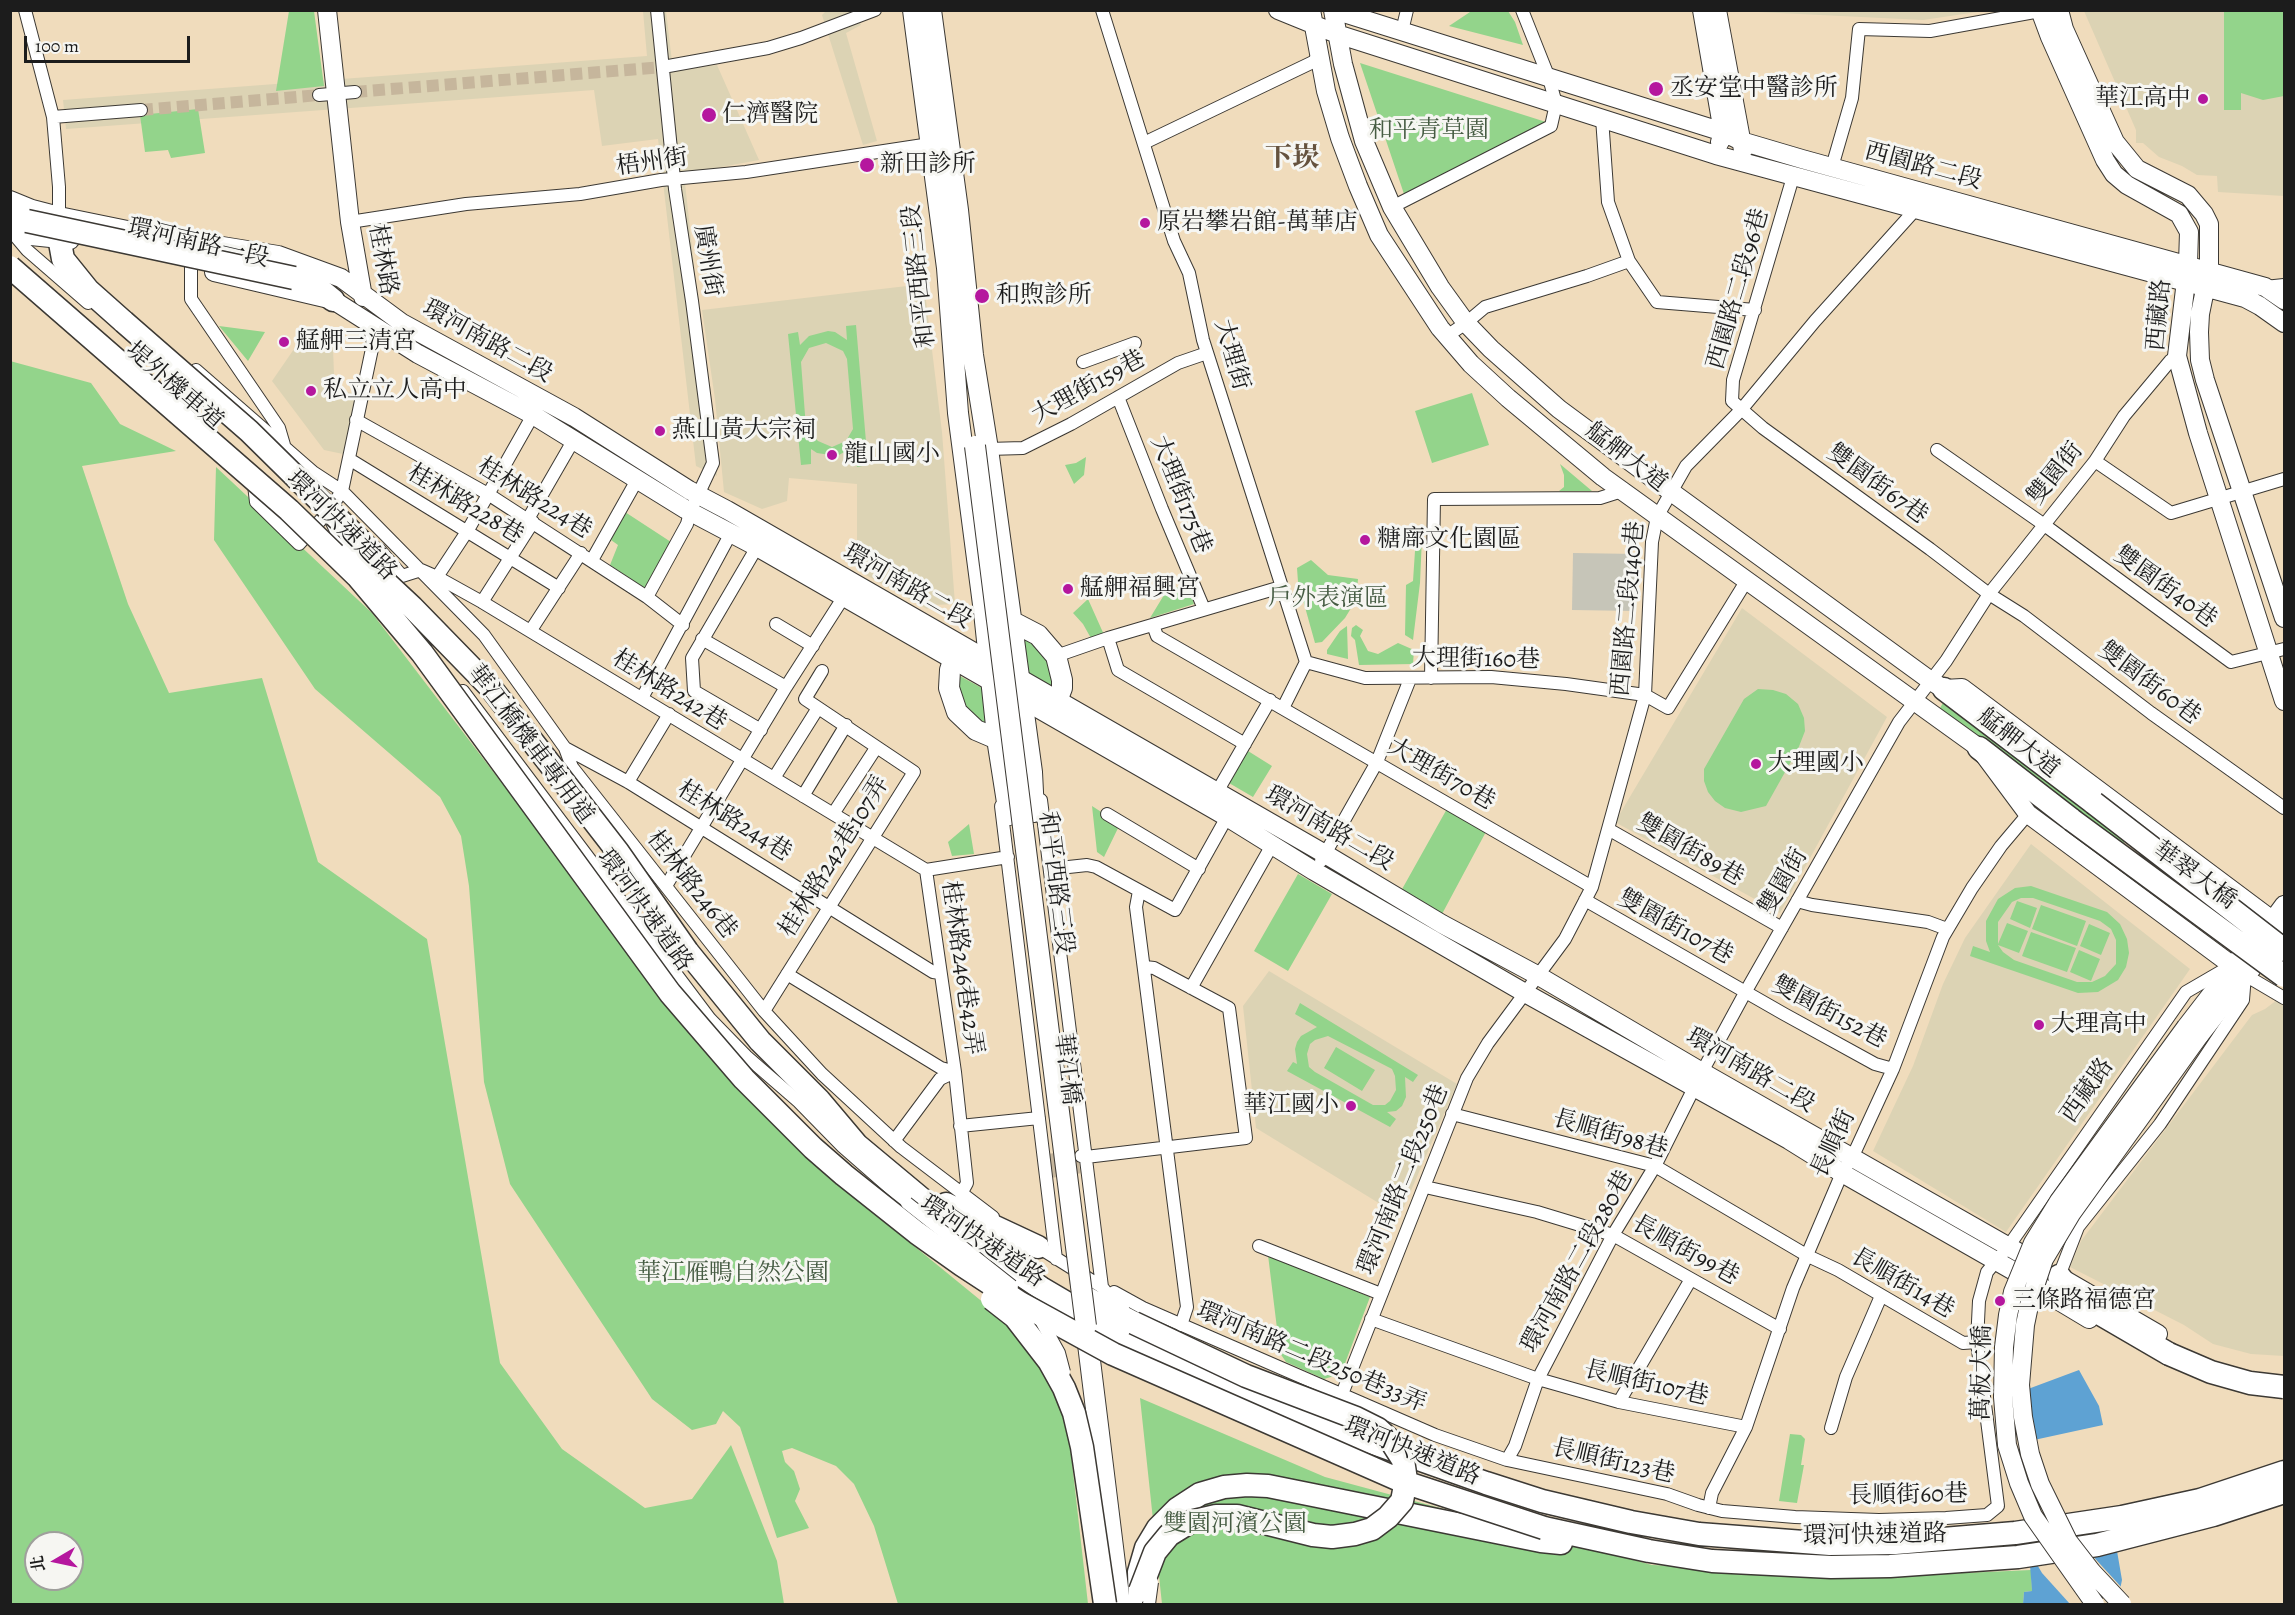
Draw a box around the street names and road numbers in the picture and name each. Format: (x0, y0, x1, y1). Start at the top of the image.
street label: 西園路二段 (1861, 138, 1985, 196)
street label: 梧州街 (614, 144, 690, 182)
street label: 和平西路三段 (898, 203, 942, 349)
street label: 西園路二段96巷 (1702, 205, 1776, 373)
street label: 環河南路一段 (125, 214, 271, 274)
street label: 桂林路 (362, 222, 402, 298)
street label: 廣州街 (687, 223, 727, 299)
street label: 西藏路 (2143, 278, 2177, 352)
street label: 環河南路二段 (417, 294, 557, 390)
street label: 大理街 (1207, 316, 1255, 394)
street label: 堤外機車道 (119, 337, 229, 437)
street label: 大理街159巷 (1027, 345, 1151, 431)
street label: 艋舺大道 (1579, 417, 1673, 499)
street label: 大理街175巷 (1143, 432, 1217, 558)
street label: 雙園街 (2022, 437, 2090, 511)
street label: 雙園街67巷 (1821, 439, 1933, 531)
street label: 桂林路224巷 (471, 452, 597, 546)
street label: 桂林路228巷 (402, 459, 528, 551)
street label: 環河快速道路 (280, 465, 402, 587)
street label: 西園路二段140巷 (1607, 520, 1651, 698)
street label: 環河南路二段 (837, 539, 977, 635)
street label: 雙園街40巷 (2108, 541, 2222, 635)
street label: 雙園街60巷 (2092, 636, 2206, 732)
street label: 桂林路242巷 (606, 644, 732, 738)
street label: 大理街160巷 (1412, 644, 1540, 676)
street label: 華江橋機車專用道 (461, 660, 599, 830)
street label: 艋舺大道 (1971, 703, 2065, 785)
street label: 大理街70巷 (1382, 733, 1500, 817)
street label: 桂林路242巷107弄 (774, 771, 896, 943)
street label: 桂林路244巷 (672, 776, 796, 868)
street label: 環河南路二段 (1259, 781, 1399, 877)
street label: 雙園街89巷 (1631, 809, 1749, 893)
street label: 和平西路三段 (1032, 810, 1078, 956)
street label: 桂林路246巷 (640, 825, 742, 945)
street label: 華翠大橋 (2147, 836, 2241, 916)
street label: 環河快速道路 (590, 844, 698, 978)
street label: 雙園街 (1754, 844, 1814, 920)
street label: 桂林路246巷42弄 (935, 879, 987, 1057)
street label: 雙園街107巷 (1612, 885, 1738, 971)
street label: 雙園街152巷 (1767, 971, 1891, 1055)
street label: 環河南路二段 (1680, 1023, 1820, 1119)
street label: 華江橋 (1047, 1032, 1085, 1106)
street label: 西藏路 (2056, 1053, 2120, 1129)
street label: 環河南路二段250巷 (1353, 1081, 1455, 1279)
street label: 長順街98巷 (1549, 1105, 1671, 1165)
street label: 長順街 (1806, 1105, 1862, 1183)
street label: 環河南路二段280巷 (1516, 1166, 1640, 1358)
street label: 環河快速道路 (914, 1190, 1050, 1294)
street label: 長順街99巷 (1626, 1210, 1744, 1292)
street label: 長順街14巷 (1845, 1243, 1959, 1325)
street label: 環河南路二段250巷33弄 (1192, 1297, 1430, 1419)
street label: 萬板大橋 (1968, 1325, 1998, 1421)
street label: 長順街107巷 (1581, 1356, 1711, 1412)
street label: 環河快速道路 (1340, 1412, 1484, 1492)
street label: 長順街123巷 (1549, 1434, 1677, 1490)
street label: 長順街60巷 (1848, 1481, 1968, 1511)
street label: 環河快速道路 (1803, 1520, 1947, 1552)

